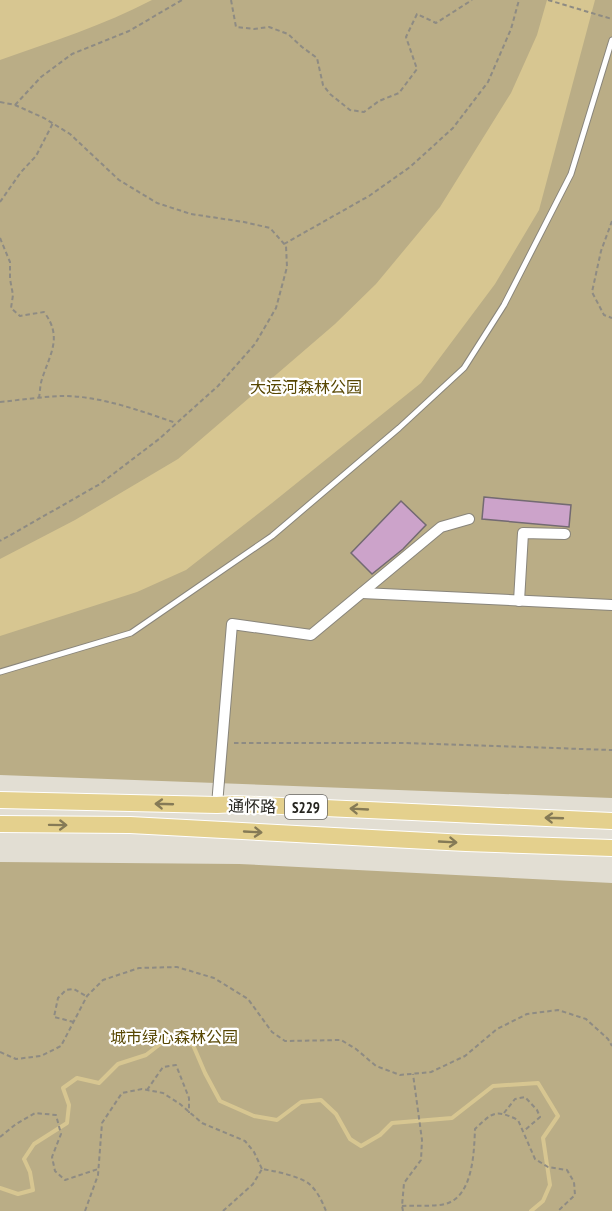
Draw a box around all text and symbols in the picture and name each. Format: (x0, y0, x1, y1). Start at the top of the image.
park label: 大运河森林公园 (250, 377, 362, 397)
road number: S229 (285, 795, 327, 819)
street label: 通怀路 (228, 796, 276, 816)
one-way arrow (154, 798, 174, 810)
one-way arrow (349, 804, 369, 815)
one-way arrow (544, 813, 564, 824)
one-way arrow (48, 819, 68, 830)
one-way arrow (243, 827, 263, 838)
one-way arrow (438, 837, 458, 848)
park label: 城市绿心森林公园 (110, 1027, 238, 1047)

